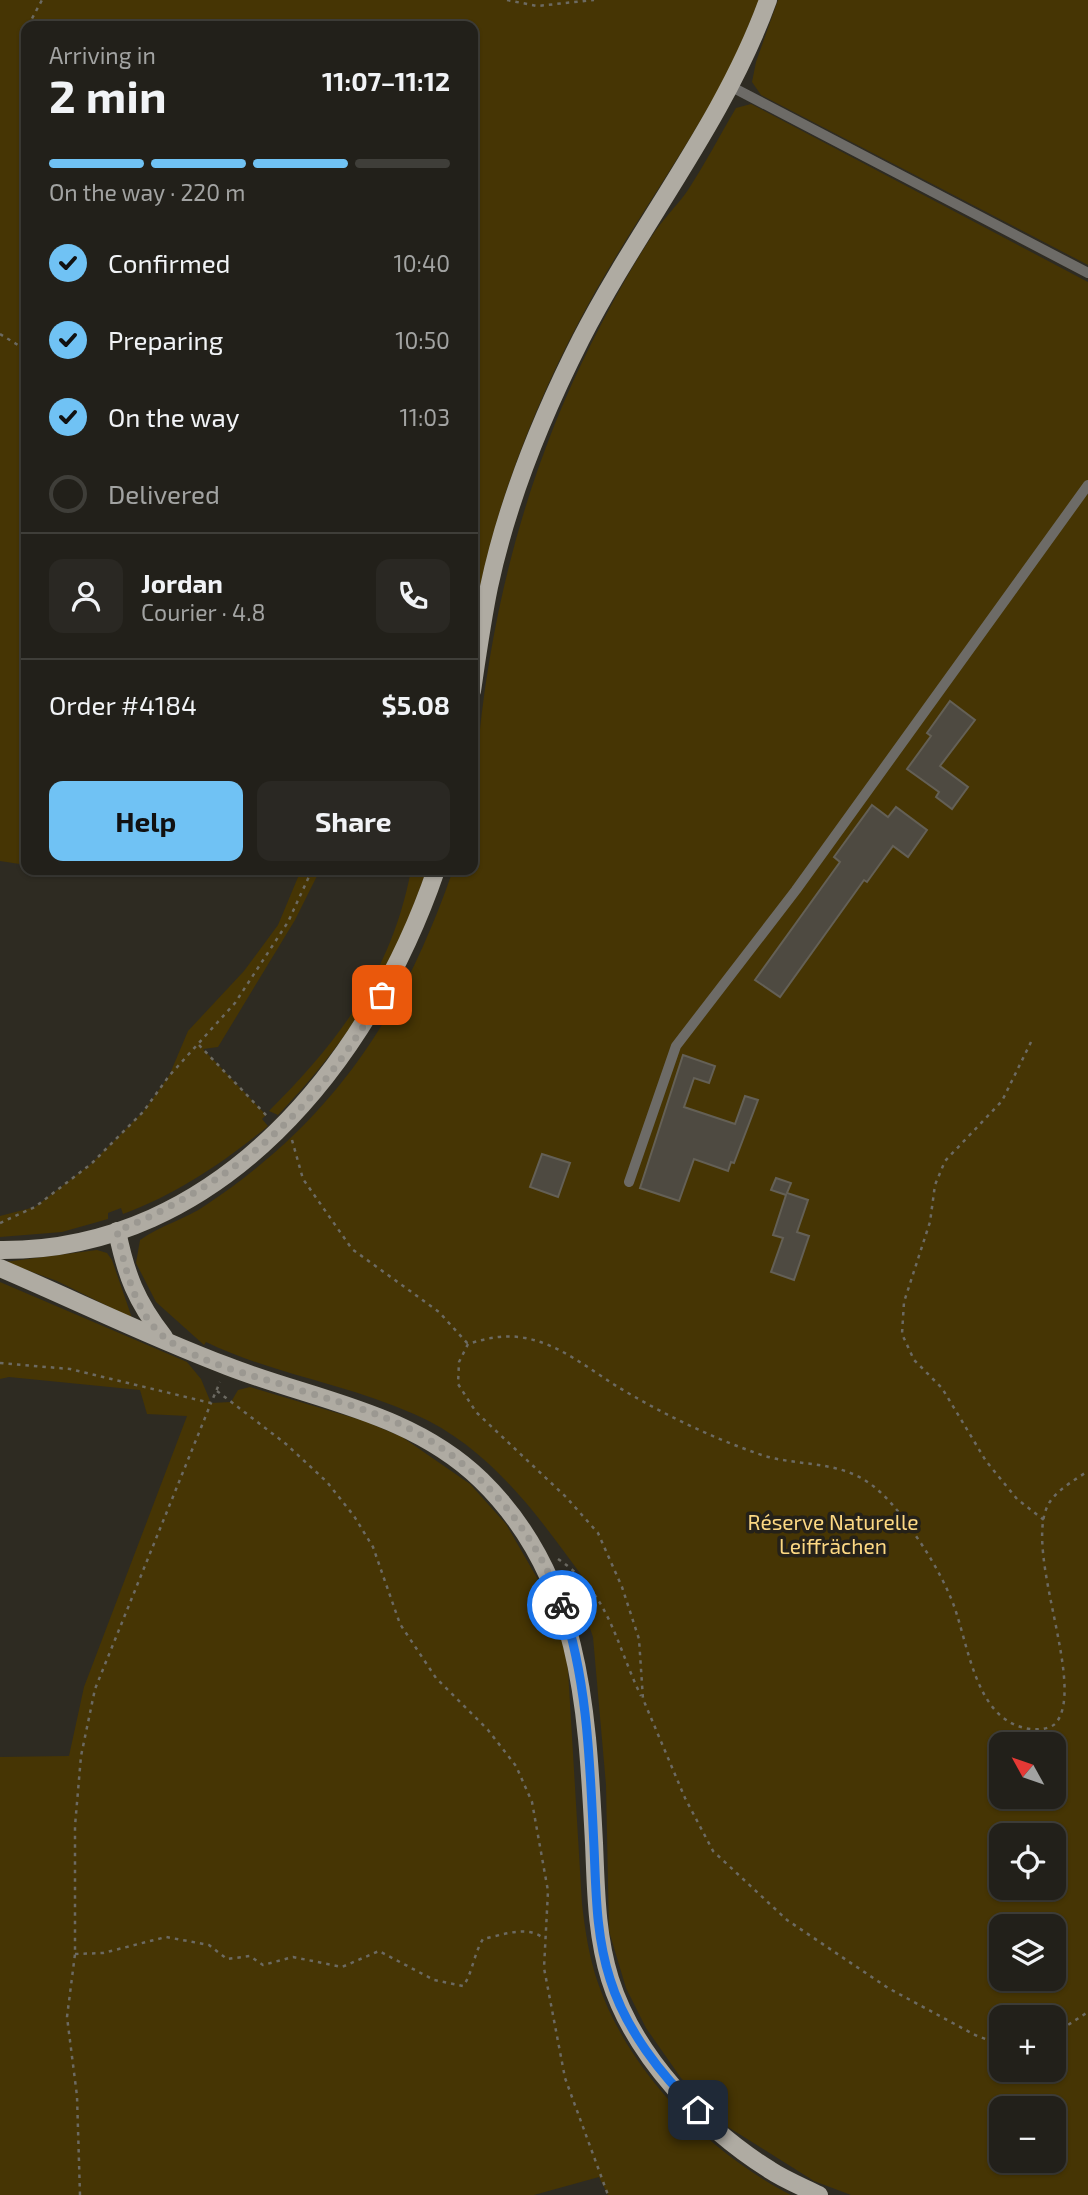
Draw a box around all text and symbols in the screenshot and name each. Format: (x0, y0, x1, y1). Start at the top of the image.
text: Arriving in (49, 41, 156, 69)
text: 11:07–11:12 (322, 65, 450, 96)
text: 2 min (49, 67, 167, 122)
text: On the way · 220 m (49, 178, 245, 206)
icon: check (49, 244, 87, 282)
text: Confirmed (108, 247, 231, 278)
text: 10:40 (394, 249, 450, 277)
icon: check (49, 321, 87, 359)
text: Preparing (108, 324, 223, 355)
text: 10:50 (395, 326, 450, 354)
icon: check (49, 398, 87, 436)
text: On the way (108, 401, 239, 432)
text: 11:03 (400, 403, 450, 431)
text: Delivered (108, 478, 220, 509)
button: person (49, 559, 123, 633)
button: phone (376, 559, 450, 633)
text: Jordan (141, 567, 223, 598)
text: Courier · 4.8 (141, 598, 265, 626)
text: Order #4184 (49, 689, 197, 720)
text: $5.08 (382, 689, 450, 720)
button: Help (49, 781, 243, 861)
button: Share (257, 781, 450, 861)
pin (352, 965, 412, 1025)
icon: bag (363, 976, 401, 1014)
park label: Réserve Naturelle Leiffrächen (748, 1509, 918, 1558)
courier (527, 1570, 597, 1640)
icon: bike (543, 1586, 581, 1624)
north arrow (989, 1732, 1066, 1810)
map controls (989, 1732, 1066, 2173)
button: locate (989, 1823, 1066, 1900)
button: layers (989, 1914, 1066, 1991)
button: + (989, 2005, 1066, 2082)
pin (668, 2080, 728, 2140)
icon: home (679, 2091, 717, 2129)
button: − (989, 2096, 1066, 2173)

